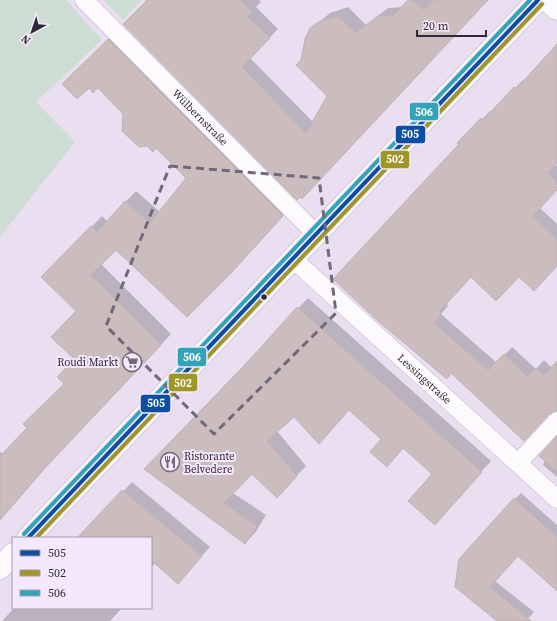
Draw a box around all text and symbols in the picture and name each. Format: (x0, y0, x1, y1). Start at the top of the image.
north arrow (12, 12, 52, 52)
scale bar (417, 12, 486, 38)
text: 20 m (423, 18, 449, 34)
text: N (18, 31, 34, 48)
street label: Wülbernstraße (169, 86, 231, 149)
line badge: 506 (409, 102, 439, 121)
text: 506 (415, 105, 433, 120)
line badge: 505 (395, 125, 426, 144)
text: 505 (401, 127, 419, 142)
line badge: 502 (380, 150, 410, 169)
text: 502 (386, 152, 404, 167)
unlabelled marker (259, 292, 269, 302)
line badge: 506 (177, 347, 207, 367)
text: 506 (183, 350, 201, 365)
supermarket icon: Roudi Markt (121, 351, 143, 373)
street label: Lessingstraße (394, 351, 455, 408)
place label: Roudi Markt (57, 355, 118, 370)
line badge: 502 (168, 373, 198, 392)
text: 502 (174, 376, 192, 391)
line badge: 505 (140, 394, 171, 413)
text: 505 (147, 396, 165, 411)
place label: Ristorante Belvedere (184, 449, 235, 477)
restaurant icon: Ristorante Belvedere (159, 451, 181, 473)
legend (12, 537, 152, 609)
text: 505 (48, 545, 66, 561)
text: 502 (48, 565, 66, 581)
text: 506 (48, 585, 66, 601)

